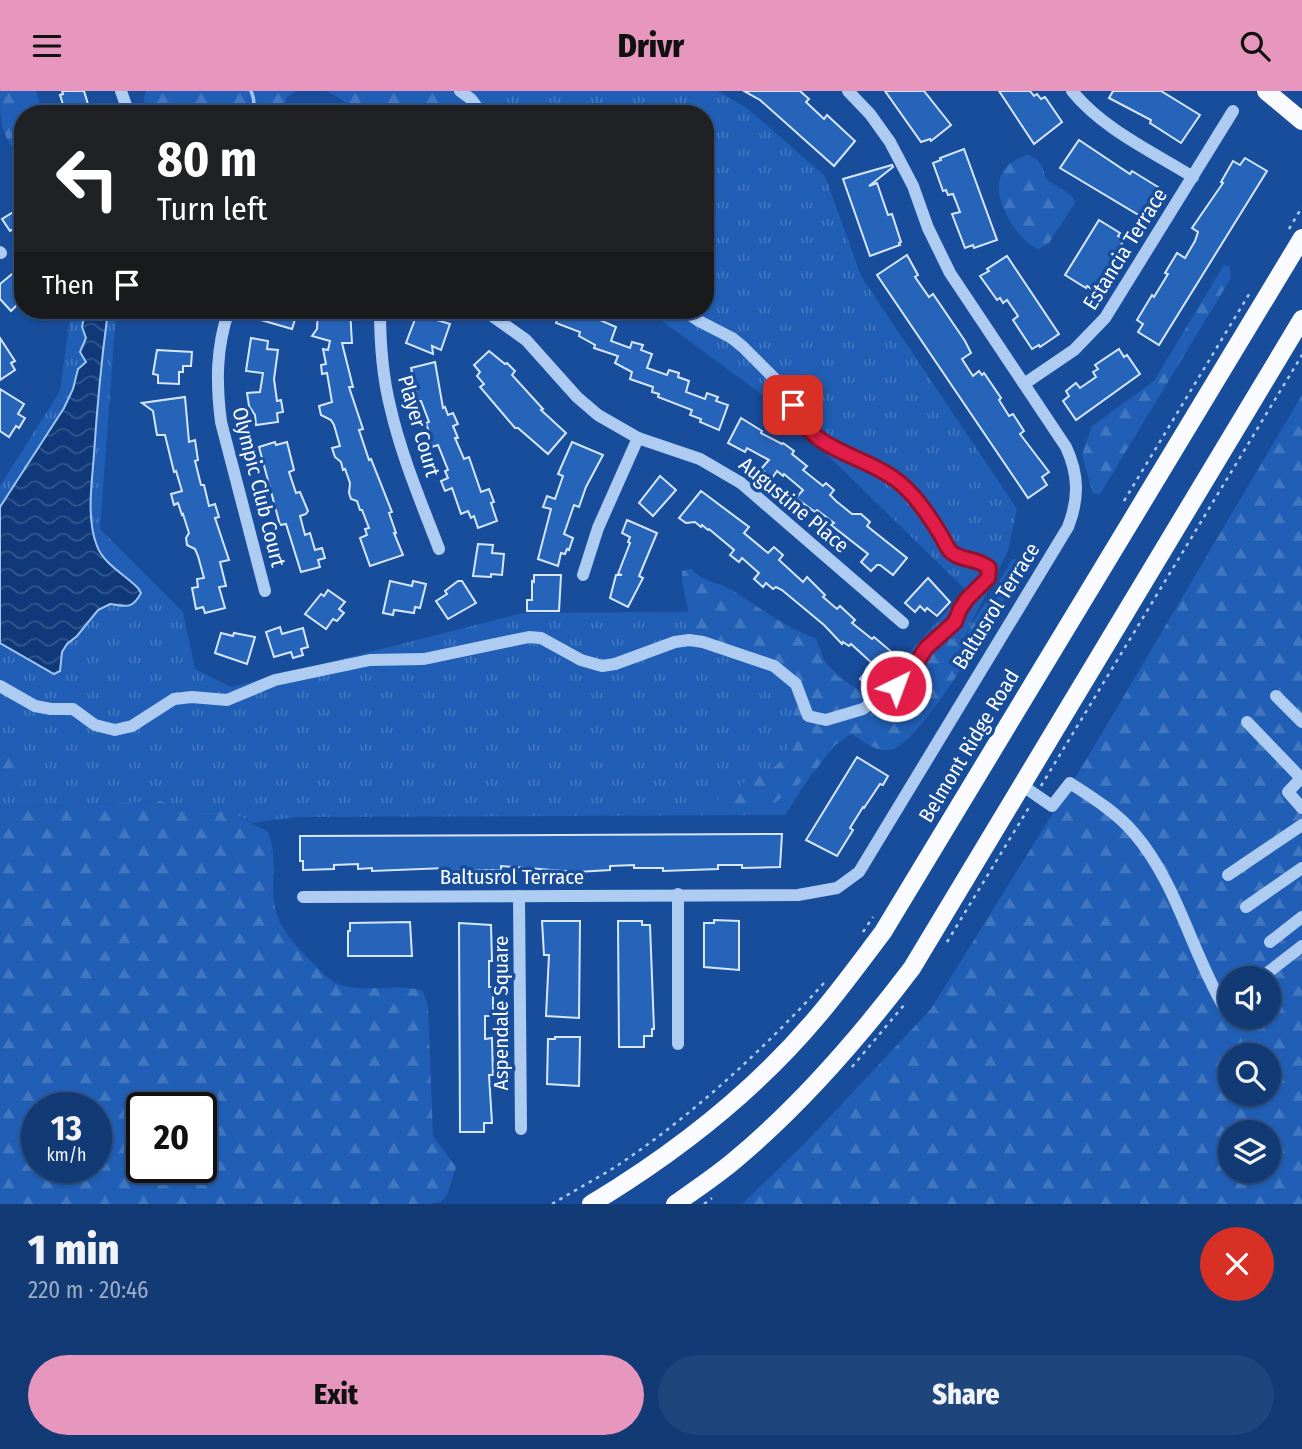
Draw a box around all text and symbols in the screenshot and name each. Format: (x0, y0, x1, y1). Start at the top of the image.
icon: menu (28, 27, 66, 65)
text: Drivr (618, 27, 684, 65)
icon: search (1236, 27, 1274, 65)
text: 80 m (157, 130, 257, 189)
icon: left (42, 133, 133, 224)
street label: Estancia Terrace (1077, 183, 1173, 315)
text: Turn left (157, 190, 267, 228)
icon: arrive (108, 266, 146, 304)
text: Then (42, 270, 94, 301)
street label: Player Court (392, 372, 446, 480)
pin (763, 375, 823, 435)
icon: arrive (774, 386, 812, 424)
street label: Olympic Club Court (227, 404, 291, 570)
street label: Augustine Place (734, 451, 854, 559)
street label: Baltusrol Terrace (947, 538, 1045, 674)
position arrow (859, 649, 933, 723)
street label: Belmont Ridge Road (913, 665, 1025, 827)
street label: Baltusrol Terrace (440, 864, 584, 890)
street label: Aspendale Square (488, 936, 514, 1090)
map controls (1218, 966, 1281, 1183)
button: sound (1218, 966, 1281, 1029)
button: search (1218, 1043, 1281, 1106)
speed limit sign: 20 (126, 1092, 217, 1183)
text: 13 (51, 1107, 82, 1149)
button: layers (1218, 1120, 1281, 1183)
text: km/h (46, 1144, 87, 1166)
text: 1 min (28, 1225, 119, 1275)
button: close (1200, 1227, 1274, 1301)
text: 220 m · 20:46 (28, 1276, 148, 1304)
button: Exit (28, 1355, 644, 1435)
button: Share (658, 1355, 1274, 1435)

